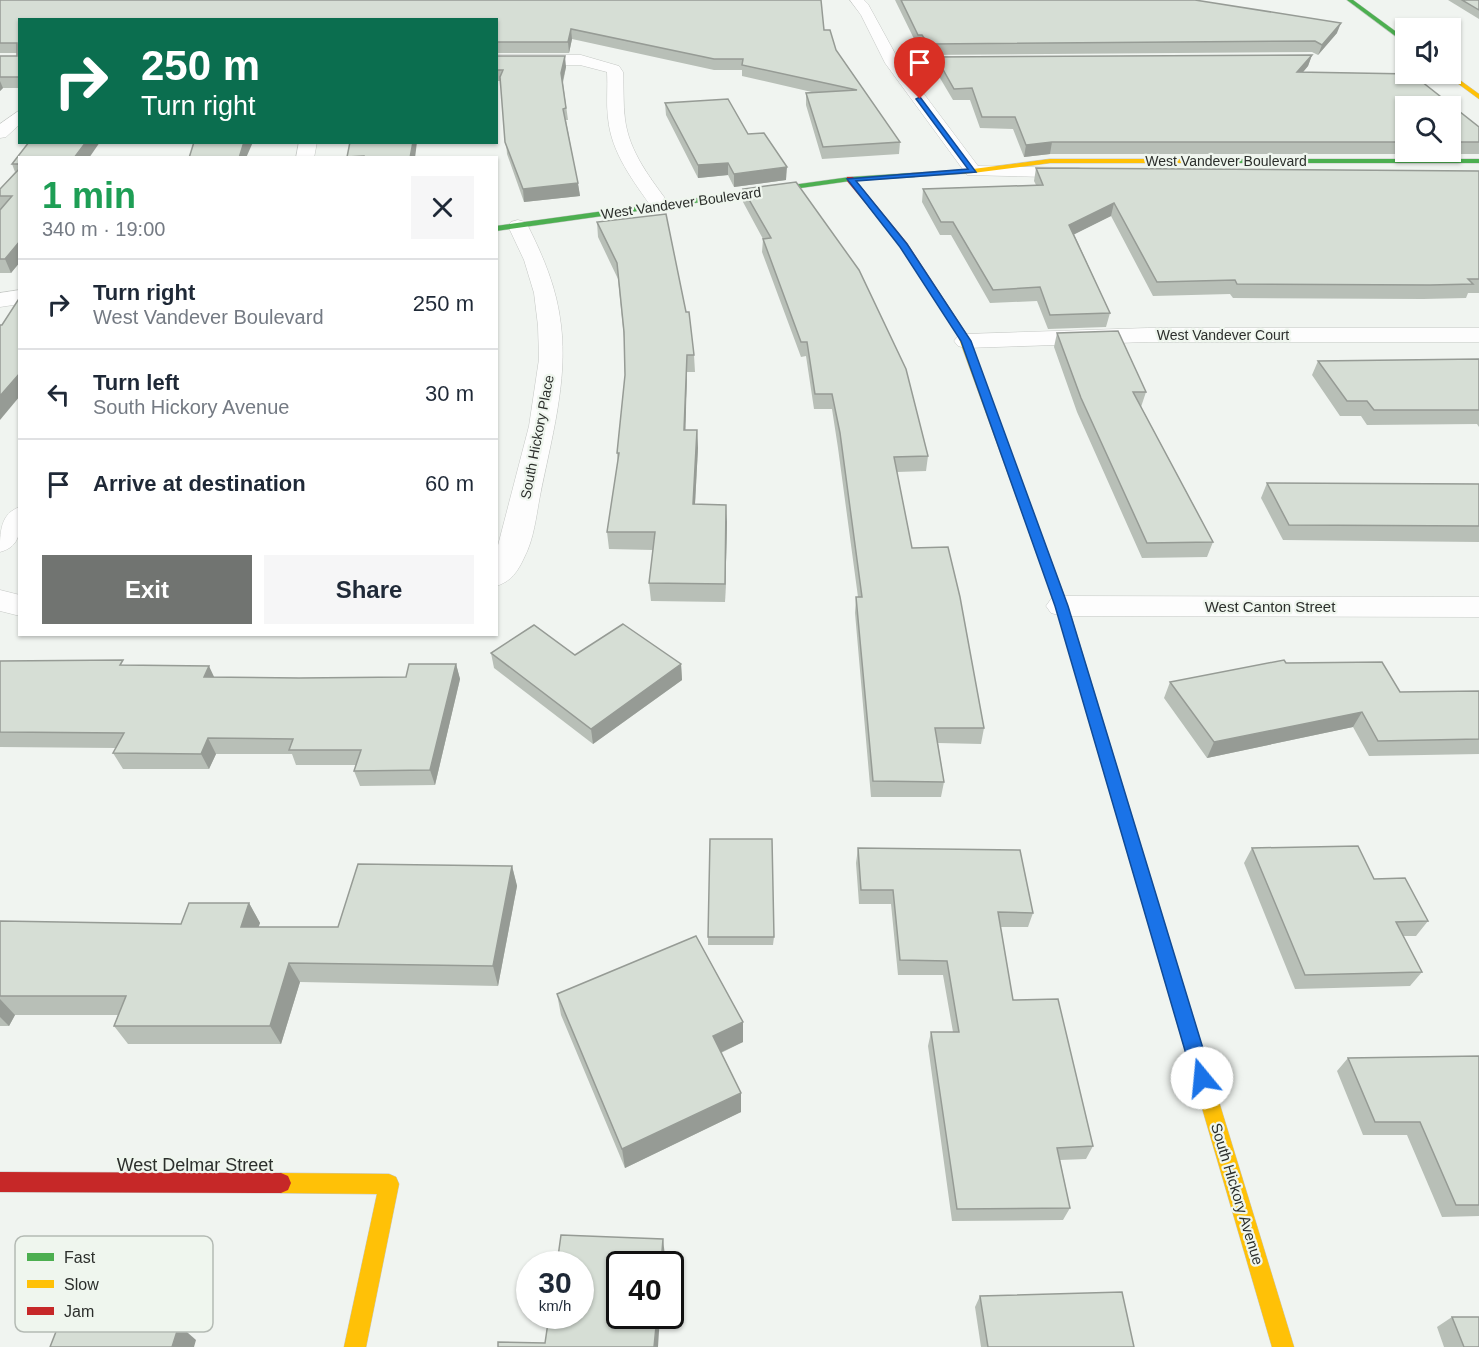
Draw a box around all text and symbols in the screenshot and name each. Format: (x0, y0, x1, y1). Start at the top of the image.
map controls (1395, 18, 1461, 162)
button: sound (1395, 18, 1461, 84)
pin (894, 37, 945, 99)
icon: right (42, 42, 120, 120)
text: 250 m (141, 42, 260, 89)
icon: arrive (903, 46, 936, 79)
text: Turn right (141, 91, 256, 121)
button: search (1395, 96, 1461, 162)
street label: West Vandever Boulevard (1145, 153, 1307, 169)
text: 1 min (42, 175, 136, 216)
button: close (411, 176, 474, 239)
street label: West Vandever Boulevard (600, 184, 762, 222)
text: 340 m · 19:00 (42, 218, 165, 240)
text: Turn right (93, 280, 195, 305)
icon: right (42, 288, 75, 321)
text: 250 m (413, 291, 474, 316)
text: West Vandever Boulevard (93, 306, 324, 328)
street label: West Vandever Court (1157, 327, 1289, 343)
text: Turn left (93, 370, 179, 395)
street label: South Hickory Place (517, 373, 557, 500)
icon: left (42, 378, 75, 411)
text: 30 m (425, 381, 474, 406)
text: South Hickory Avenue (93, 396, 289, 418)
icon: arrive (42, 468, 75, 501)
text: Arrive at destination (93, 471, 306, 496)
text: 60 m (425, 471, 474, 496)
button: Exit (42, 555, 252, 624)
button: Share (264, 555, 474, 624)
street label: West Canton Street (1205, 598, 1336, 615)
position arrow (1170, 1046, 1234, 1110)
street label: South Hickory Avenue (1208, 1121, 1267, 1267)
street label: West Delmar Street (117, 1155, 273, 1175)
legend (15, 1236, 213, 1332)
text: Fast (64, 1249, 96, 1266)
speed limit sign: 40 (606, 1251, 684, 1329)
text: 30 (538, 1266, 572, 1299)
text: Slow (64, 1276, 99, 1293)
text: km/h (539, 1297, 571, 1314)
text: Jam (64, 1303, 94, 1320)

